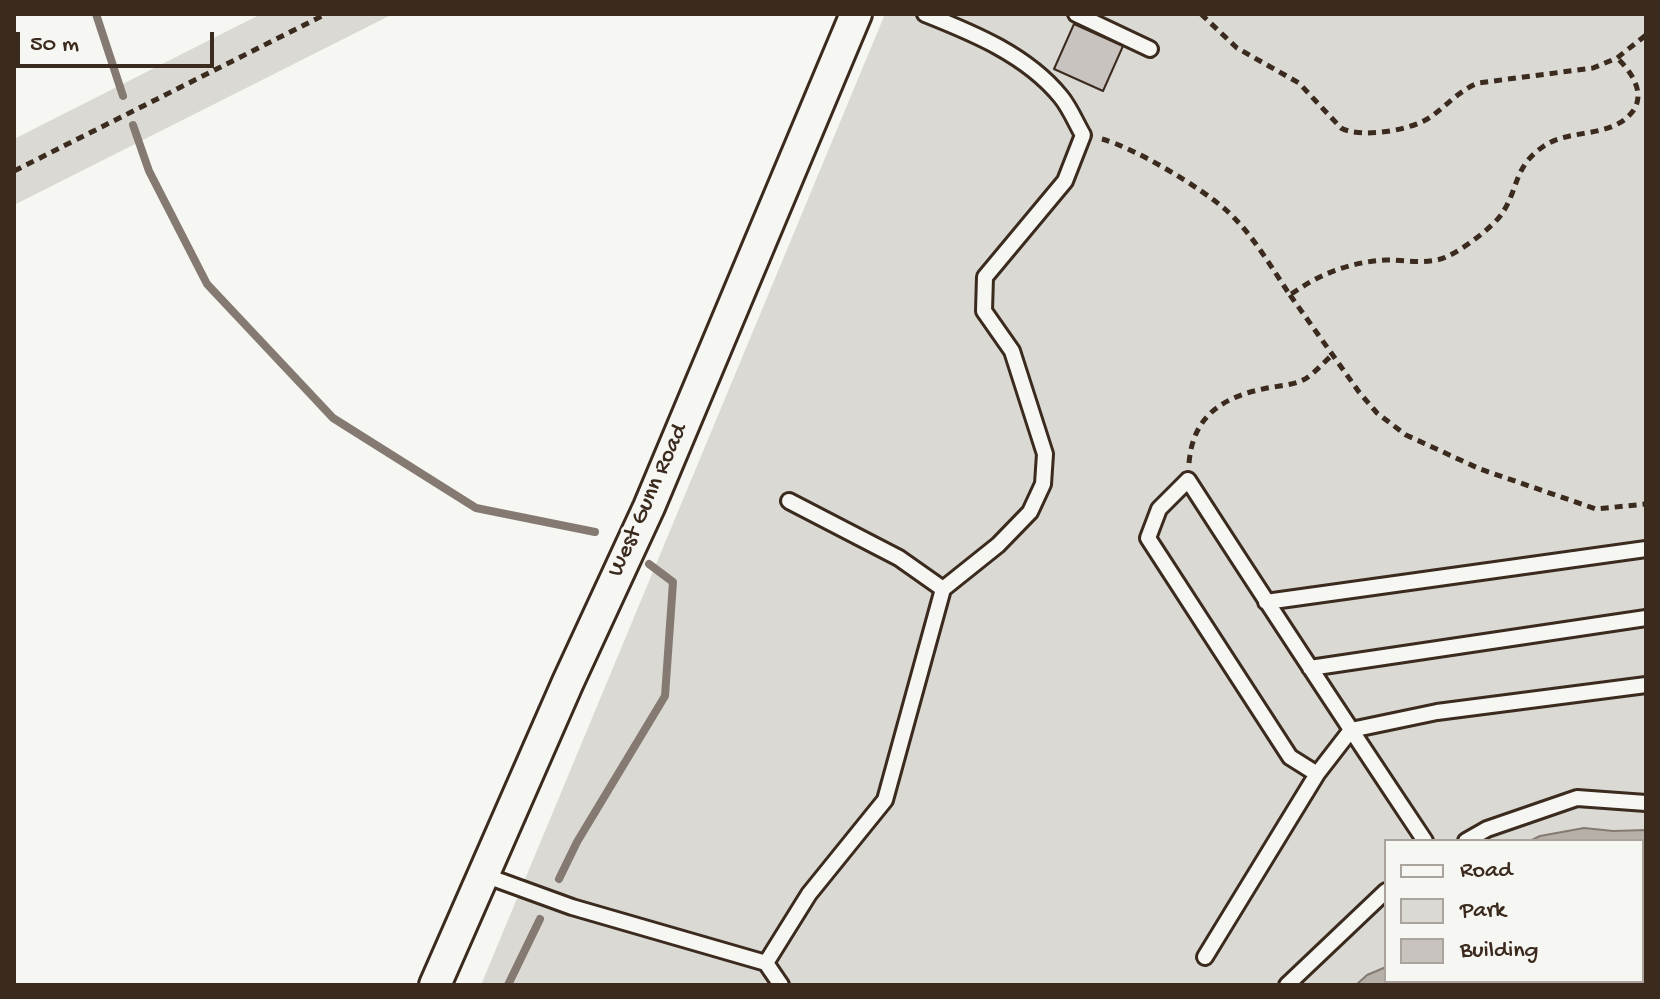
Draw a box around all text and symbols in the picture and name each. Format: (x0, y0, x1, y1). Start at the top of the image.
scale bar (20, 16, 218, 66)
text: 50 m (30, 31, 79, 60)
street label: West Gunn Road (602, 420, 696, 582)
legend (1384, 839, 1644, 983)
text: Road (1460, 857, 1512, 886)
text: Park (1460, 897, 1506, 926)
text: Building (1460, 937, 1538, 966)

